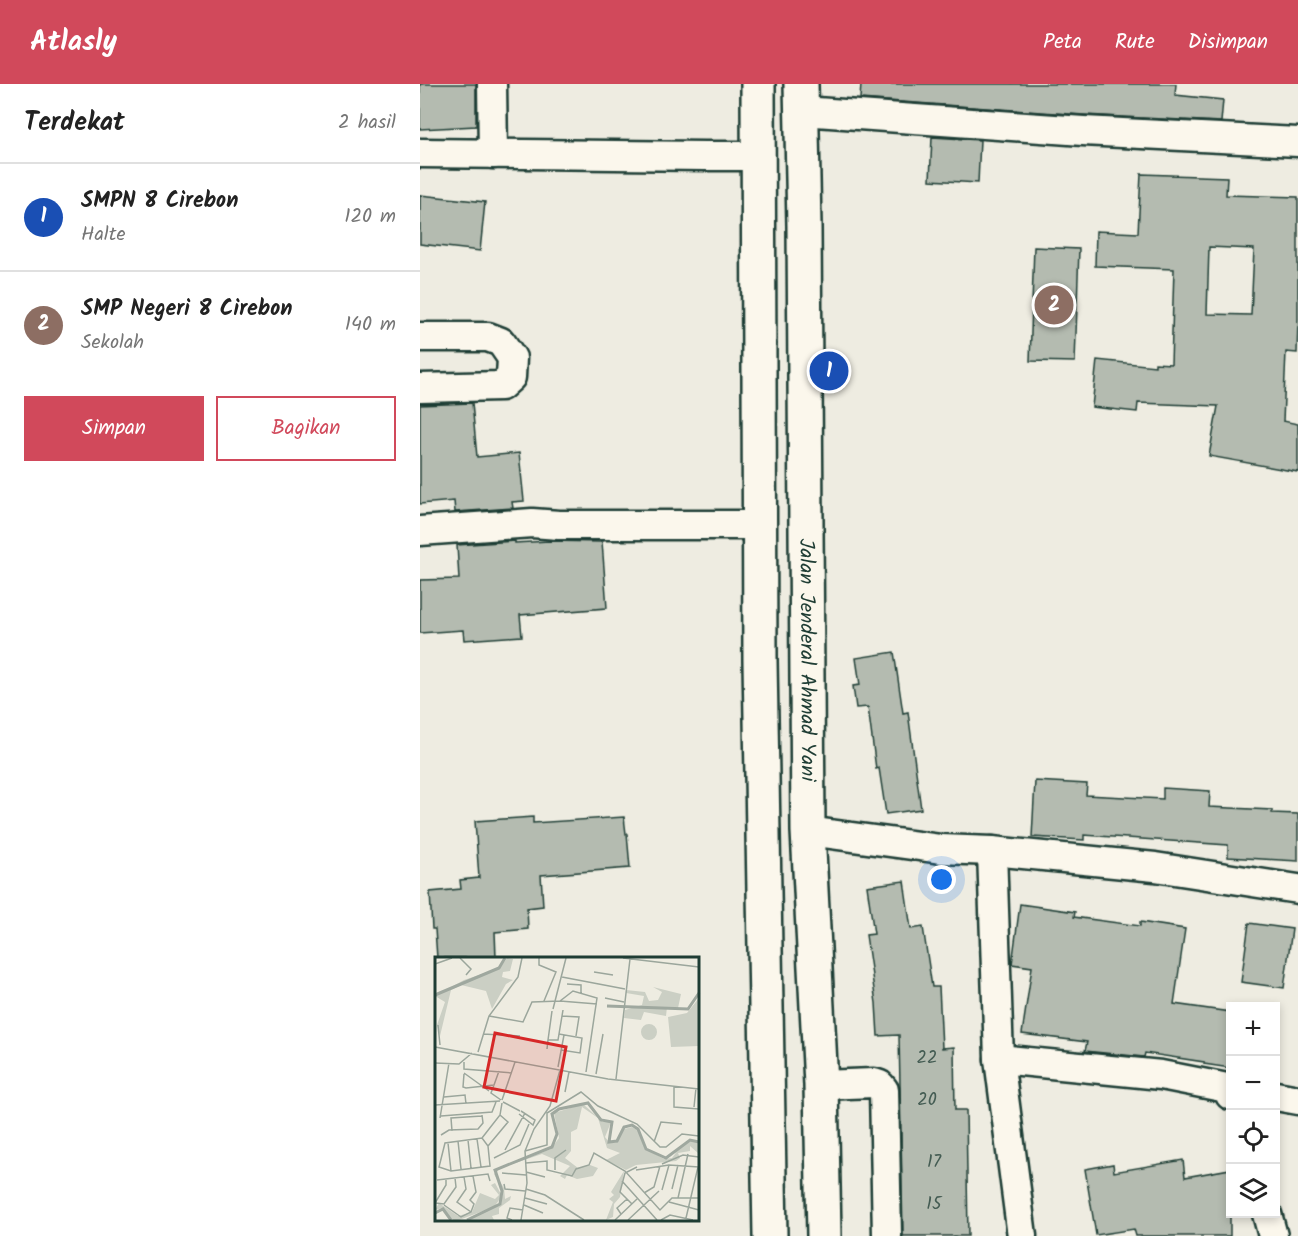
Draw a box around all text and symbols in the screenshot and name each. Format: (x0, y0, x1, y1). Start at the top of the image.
text: Atlasly (30, 20, 117, 65)
text: Peta (1043, 26, 1082, 59)
text: Rute (1115, 26, 1155, 59)
text: Disimpan (1188, 26, 1268, 59)
text: Terdekat (24, 102, 125, 144)
text: 2 hasil (338, 107, 396, 139)
text: SMPN 8 Cirebon (81, 184, 238, 219)
text: 1 (40, 201, 47, 233)
text: 120 m (344, 201, 396, 233)
text: Halte (81, 219, 125, 251)
pin: 2 (1034, 282, 1074, 328)
text: SMP Negeri 8 Cirebon (81, 292, 293, 327)
text: 2 (38, 309, 49, 341)
text: 140 m (345, 309, 396, 341)
text: Sekolah (81, 327, 144, 359)
pin: 1 (810, 348, 848, 394)
button: Simpan (24, 396, 204, 461)
button: Bagikan (216, 396, 396, 461)
street label: Jalan Jenderal Ahmad Yani (790, 538, 824, 782)
your location (927, 865, 956, 894)
inset map (435, 957, 699, 1221)
map controls (1226, 1002, 1280, 1218)
button: + (1226, 1002, 1280, 1056)
house number: 22 (917, 1044, 937, 1073)
button: − (1226, 1056, 1280, 1110)
house number: 20 (917, 1086, 937, 1115)
button: locate (1226, 1110, 1280, 1164)
house number: 17 (927, 1148, 942, 1177)
button: layers (1226, 1164, 1280, 1218)
house number: 15 (926, 1190, 943, 1219)

